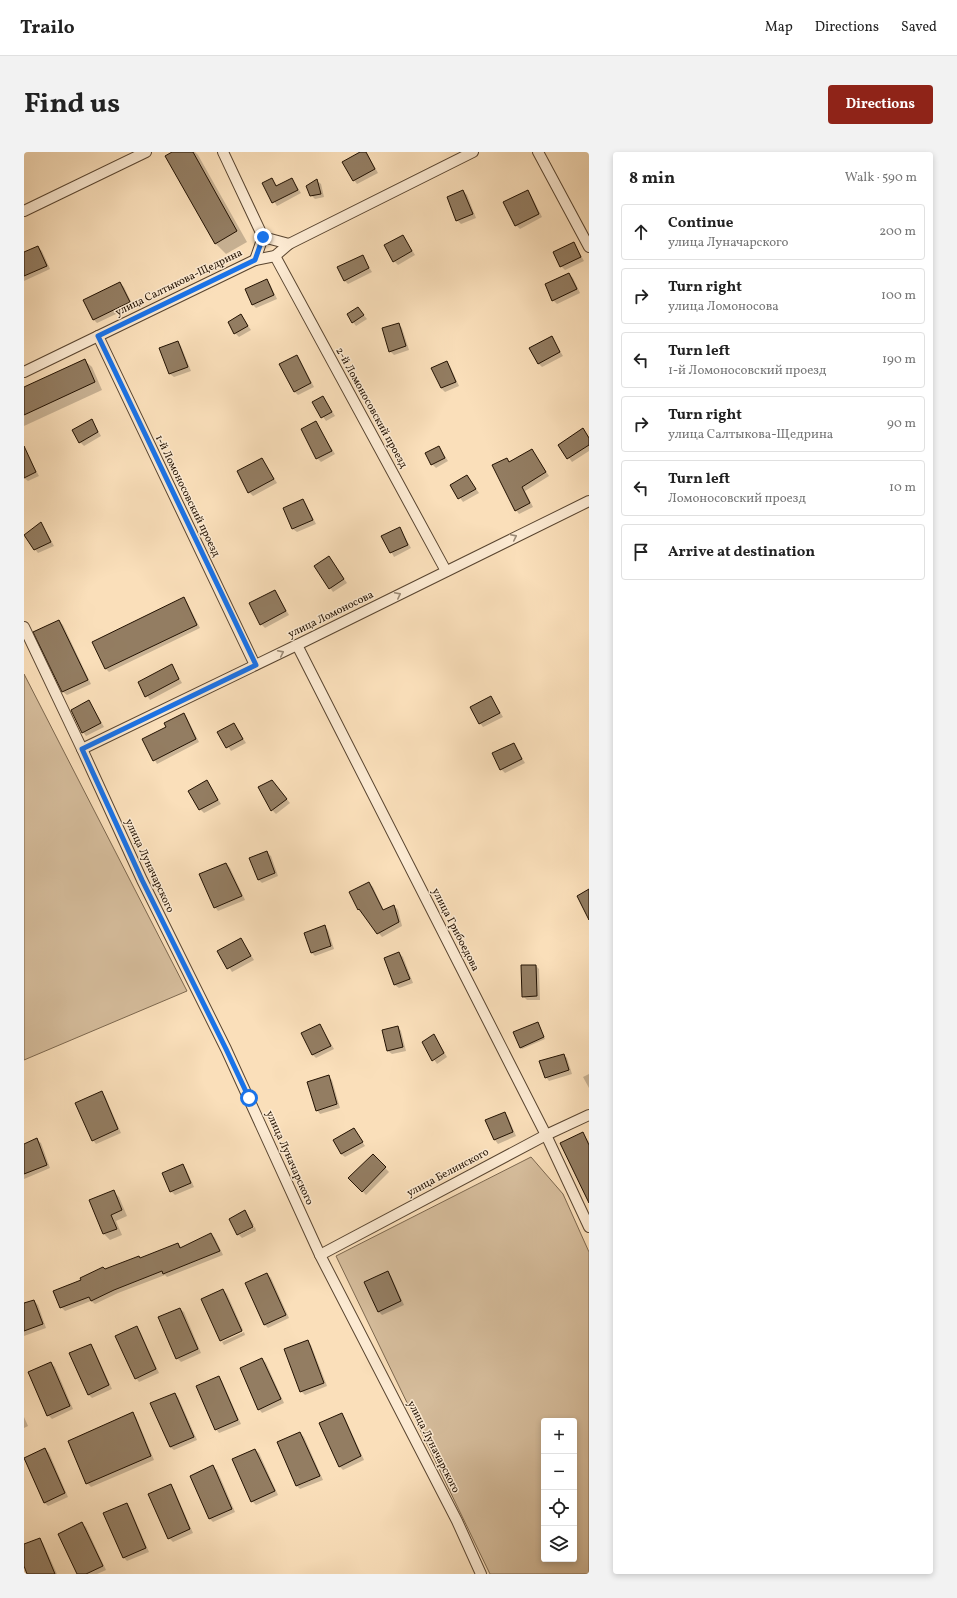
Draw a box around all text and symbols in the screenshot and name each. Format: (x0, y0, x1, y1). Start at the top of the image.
text: Trailo (20, 15, 75, 41)
text: Map (765, 18, 793, 37)
text: Directions (815, 18, 879, 37)
text: Saved (901, 18, 937, 37)
text: Find us (24, 85, 120, 124)
button: Directions (828, 85, 933, 124)
text: 8 min (629, 167, 675, 190)
text: Walk · 590 m (845, 169, 917, 187)
text: Continue (668, 213, 733, 234)
icon: ahead (630, 221, 652, 243)
text: 200 m (879, 223, 916, 241)
route end (254, 228, 272, 246)
text: улица Луначарского (668, 234, 789, 252)
street label: улица Салтыкова-Щедрина (113, 245, 246, 320)
text: Turn right (668, 277, 742, 298)
icon: right (630, 285, 652, 307)
text: 100 m (881, 287, 916, 305)
text: улица Ломоносова (668, 298, 779, 316)
text: Turn left (668, 341, 730, 362)
street label: 2-й Ломоносовский проезд (331, 345, 411, 472)
icon: left (630, 349, 652, 371)
text: 190 m (882, 351, 916, 369)
text: 1-й Ломоносовский проезд (668, 362, 826, 380)
text: Turn right (668, 405, 742, 426)
icon: right (630, 413, 652, 435)
text: 90 m (887, 415, 916, 433)
text: улица Салтыкова-Щедрина (668, 426, 833, 444)
street label: 1-й Ломоносовский проезд (151, 432, 223, 560)
text: Turn left (668, 469, 730, 490)
icon: left (630, 477, 652, 499)
text: 10 m (889, 479, 916, 497)
text: Ломоносовский проезд (668, 490, 806, 508)
one-way arrow (510, 534, 518, 542)
icon: arrive (630, 541, 652, 563)
text: Arrive at destination (668, 542, 815, 563)
street label: улица Ломоносова (286, 587, 377, 642)
one-way arrow (394, 592, 401, 600)
one-way arrow (277, 650, 285, 658)
street label: улица Луначарского (121, 817, 177, 916)
street label: улица Грибоедова (428, 886, 483, 975)
route start (240, 1089, 258, 1107)
street label: улица Луначарского (261, 1108, 317, 1208)
street label: улица Белинского (404, 1145, 492, 1201)
street label: улица Луначарского (403, 1398, 463, 1496)
map controls (541, 1418, 577, 1562)
button: + (541, 1418, 577, 1454)
button: − (541, 1454, 577, 1490)
button: locate (541, 1490, 577, 1526)
button: layers (541, 1526, 577, 1562)

